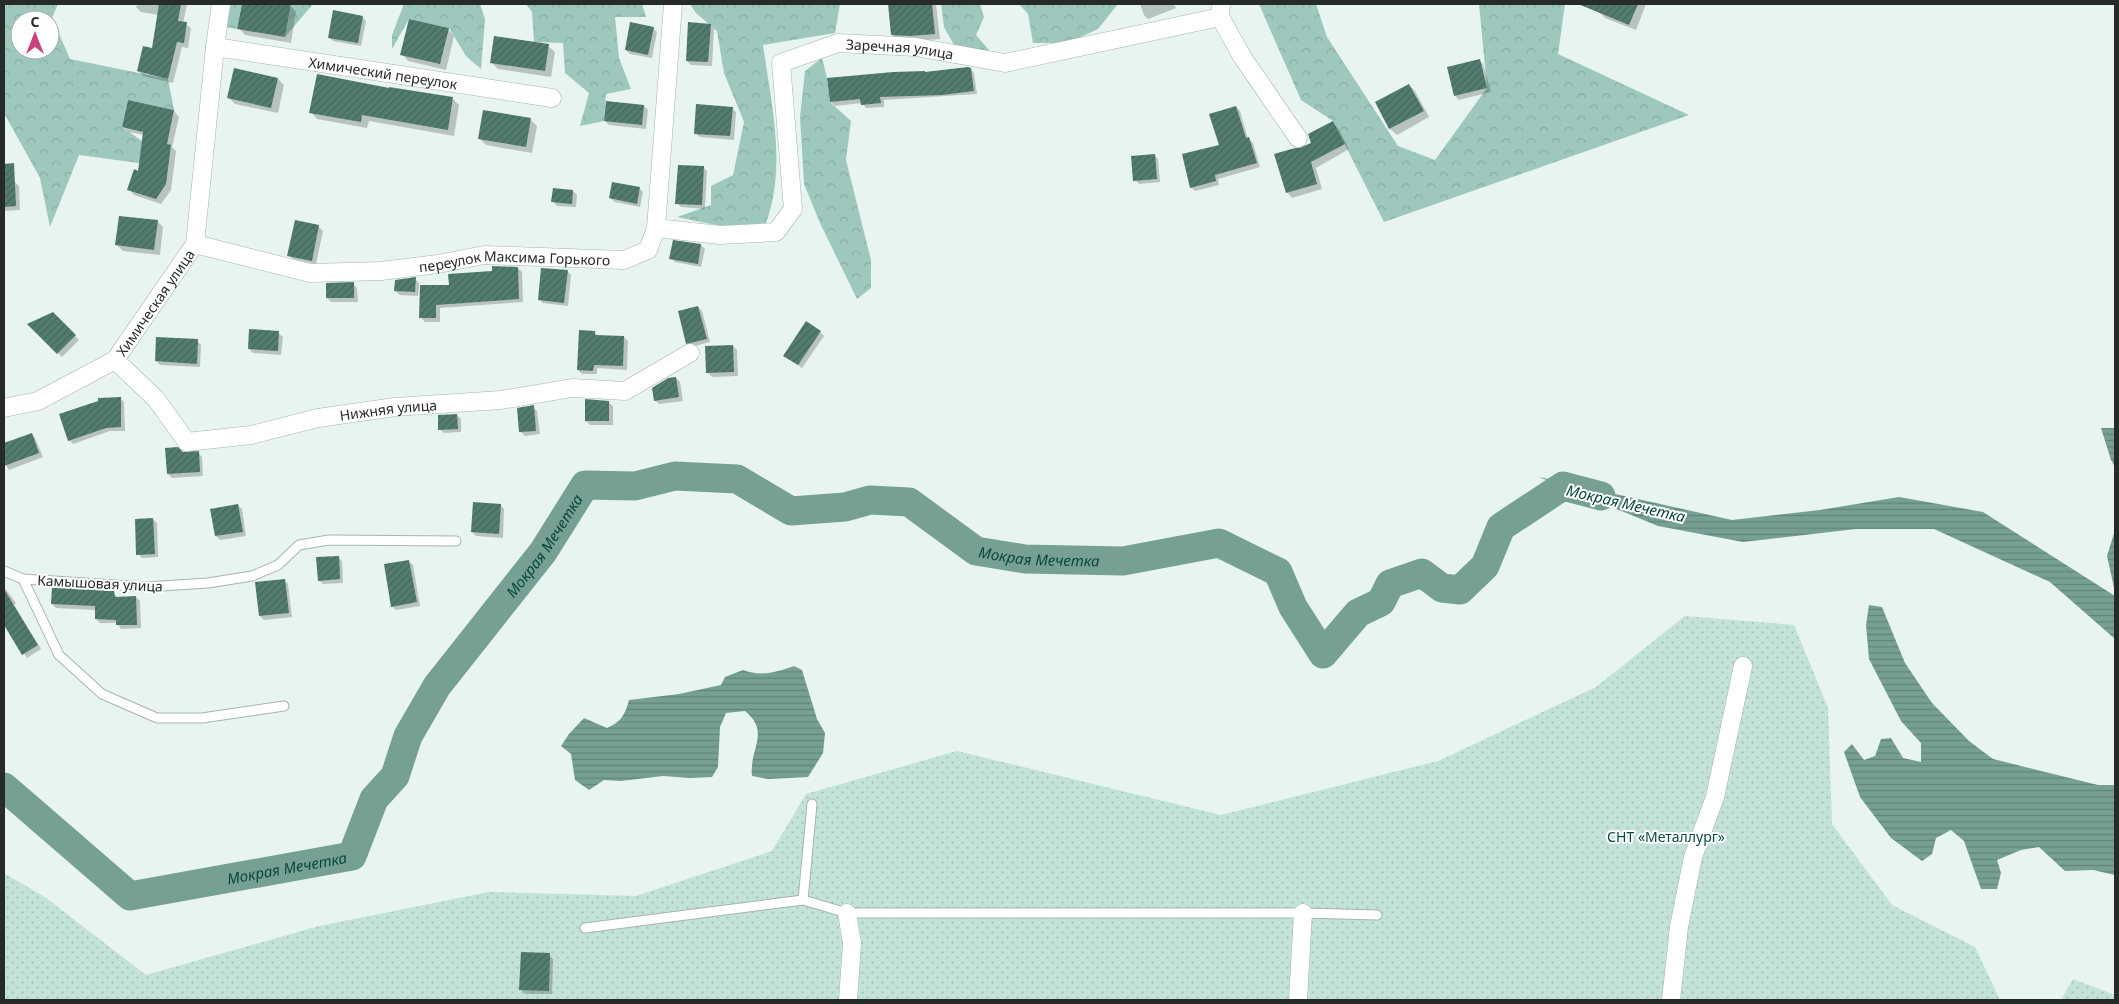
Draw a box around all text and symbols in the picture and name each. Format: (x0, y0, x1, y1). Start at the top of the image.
north arrow (10, 10, 60, 60)
text: С (30, 12, 40, 31)
street label: Заречная улица (846, 34, 955, 63)
street label: Химический переулок (307, 52, 459, 93)
street label: Химическая улица (111, 245, 198, 359)
street label: переулок Максима Горького (418, 246, 611, 276)
street label: Нижняя улица (338, 395, 438, 424)
water label: Мокрая Мечетка (1565, 480, 1688, 527)
water label: Мокрая Мечетка (501, 490, 587, 601)
water label: Мокрая Мечетка (977, 542, 1100, 571)
street label: Камышовая улица (37, 570, 163, 596)
park label: СНТ «Металлург» (1607, 827, 1725, 846)
water label: Мокрая Мечетка (225, 847, 349, 888)

